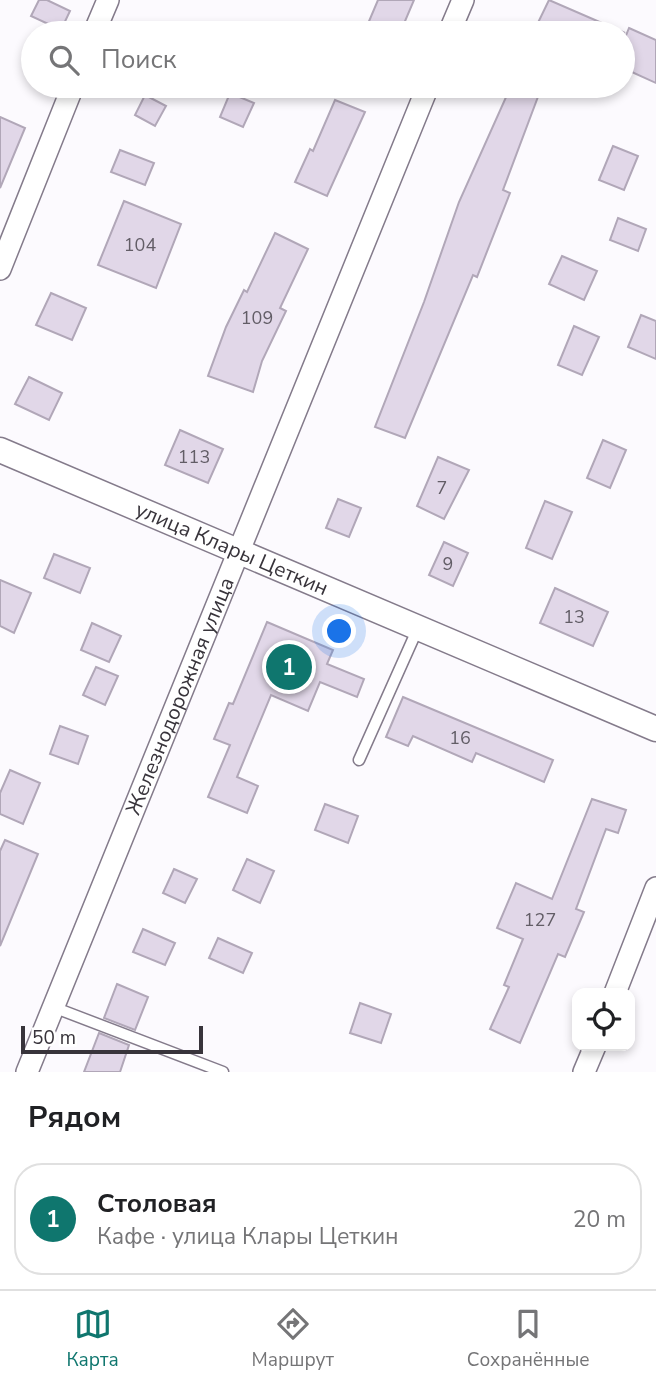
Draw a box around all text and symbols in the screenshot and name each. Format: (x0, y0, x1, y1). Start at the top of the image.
search box (21, 21, 635, 98)
icon: search (45, 41, 83, 79)
text: Поиск (101, 42, 177, 77)
house number: 104 (124, 233, 156, 257)
house number: 109 (241, 306, 273, 330)
house number: 113 (178, 445, 210, 469)
house number: 7 (437, 476, 447, 500)
street label: улица Клары Цеткин (131, 495, 333, 602)
house number: 9 (443, 552, 453, 576)
street label: Железнодорожная улица (119, 573, 241, 819)
house number: 13 (563, 605, 585, 629)
your location (322, 614, 356, 648)
pin: 1 (266, 641, 312, 693)
house number: 16 (449, 726, 471, 750)
house number: 127 (524, 908, 556, 932)
map controls (572, 988, 635, 1051)
button: locate (572, 988, 635, 1051)
scale bar (21, 1023, 203, 1055)
text: 50 m (32, 1025, 76, 1051)
text: Рядом (28, 1097, 121, 1138)
text: Столовая (97, 1186, 217, 1221)
text: 1 (46, 1204, 60, 1235)
text: 20 m (573, 1204, 626, 1235)
text: Кафе · улица Клары Цеткин (97, 1221, 399, 1252)
tab: Карта (66, 1305, 119, 1373)
tab: Маршрут (252, 1305, 334, 1373)
tab: Сохранённые (467, 1305, 590, 1373)

